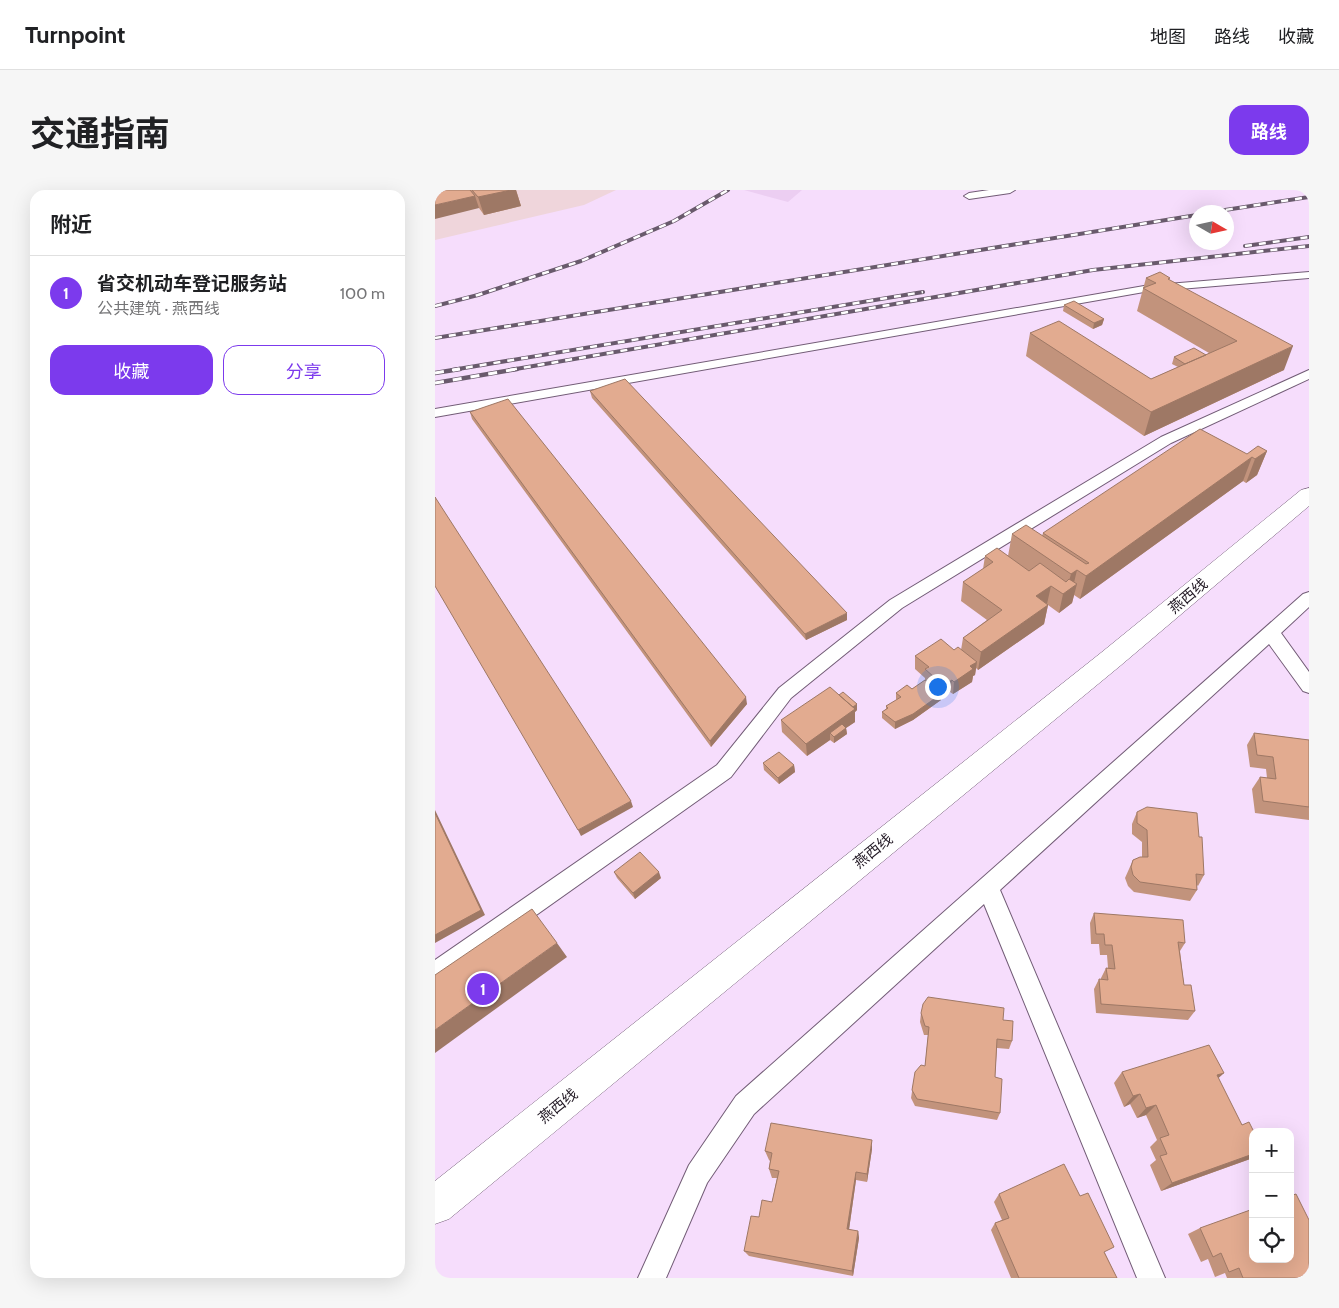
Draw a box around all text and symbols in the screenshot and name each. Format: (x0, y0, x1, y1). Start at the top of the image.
text: Turnpoint (25, 20, 125, 49)
text: 地图 (1150, 26, 1186, 48)
text: 路线 (1214, 26, 1250, 48)
text: 收藏 (1278, 26, 1314, 48)
button: 路线 (1229, 105, 1309, 155)
text: 交通指南 (30, 112, 170, 155)
north arrow (1189, 205, 1234, 250)
text: 附近 (50, 212, 92, 237)
text: 省交机动车登记服务站 (97, 272, 287, 295)
text: 1 (63, 284, 69, 303)
text: 100 m (340, 284, 385, 303)
text: 公共建筑 · 燕西线 (97, 299, 220, 318)
button: 收藏 (50, 345, 213, 395)
button: 分享 (223, 345, 385, 395)
street label: 燕西线 (1165, 575, 1211, 617)
your location (925, 674, 951, 700)
street label: 燕西线 (850, 830, 896, 872)
pin: 1 (467, 970, 499, 1008)
street label: 燕西线 (535, 1085, 581, 1127)
map controls (1249, 1128, 1294, 1263)
button: + (1249, 1128, 1294, 1173)
button: − (1249, 1173, 1294, 1218)
button: locate (1249, 1218, 1294, 1263)

